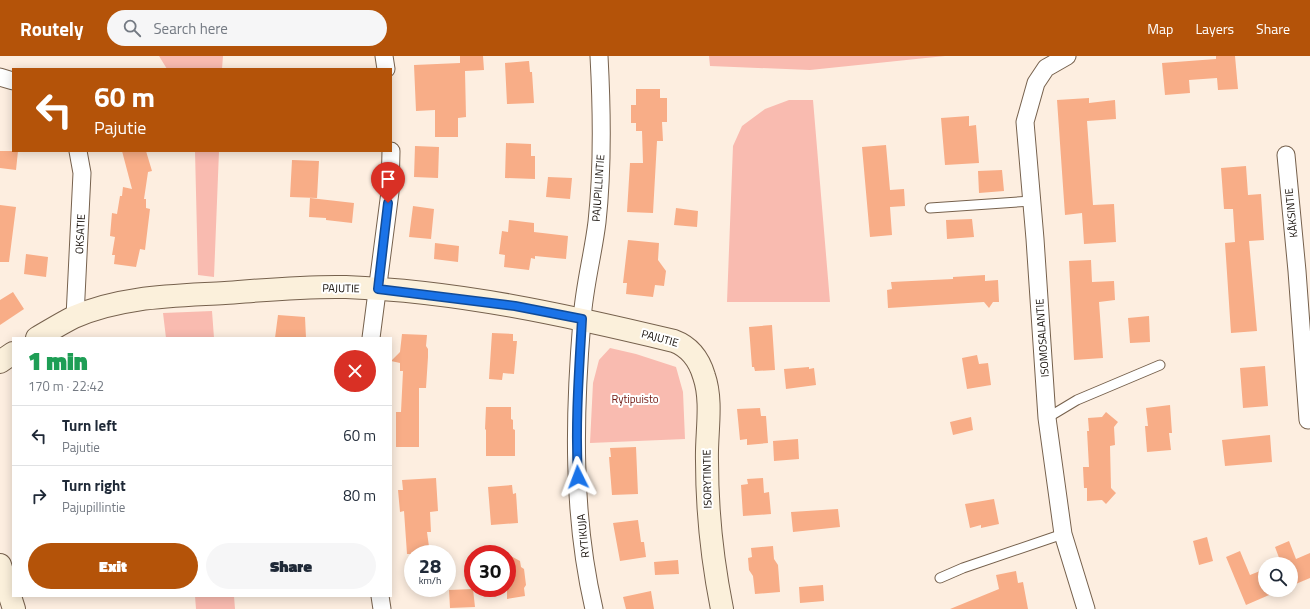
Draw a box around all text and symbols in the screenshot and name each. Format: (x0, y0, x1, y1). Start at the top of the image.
search box (107, 10, 387, 46)
text: Routely (20, 14, 83, 43)
icon: search (121, 17, 143, 39)
text: Search here (153, 17, 228, 40)
text: Map (1147, 18, 1173, 39)
text: Layers (1195, 18, 1234, 39)
text: Share (1256, 18, 1290, 39)
text: 60 m (94, 75, 155, 118)
icon: left (28, 84, 80, 136)
text: Pajutie (94, 114, 146, 141)
street label: PAJUPILLINTIE (588, 154, 608, 222)
pin (371, 162, 405, 203)
icon: arrive (377, 168, 399, 190)
street label: KÅKSINTIE (1280, 187, 1302, 239)
street label: OKSATIE (71, 214, 89, 254)
street label: PAJUTIE (322, 280, 360, 296)
street label: ISOMOSALANTIE (1031, 298, 1053, 378)
street label: PAJUTIE (640, 325, 680, 351)
text: 1 min (28, 343, 88, 379)
button: close (334, 350, 376, 392)
text: 170 m · 22:42 (28, 376, 104, 396)
park label: Rytipuisto (611, 391, 659, 407)
text: Turn left (62, 414, 117, 437)
text: 60 m (343, 424, 376, 447)
icon: left (28, 425, 50, 447)
text: Pajutie (62, 437, 100, 457)
street label: ISORYTINTIE (698, 449, 716, 509)
position arrow (557, 456, 599, 498)
text: Turn right (62, 474, 126, 497)
text: 80 m (343, 484, 376, 507)
icon: right (28, 485, 50, 507)
text: Pajupillintie (62, 497, 125, 517)
street label: RYTIKUJA (573, 513, 593, 559)
button: Exit (28, 543, 198, 589)
button: Share (206, 543, 376, 589)
speed limit sign: 30 (464, 545, 516, 597)
text: 28 (419, 550, 441, 581)
map controls (1258, 557, 1298, 597)
button: search (1258, 557, 1298, 597)
text: km/h (419, 573, 441, 588)

